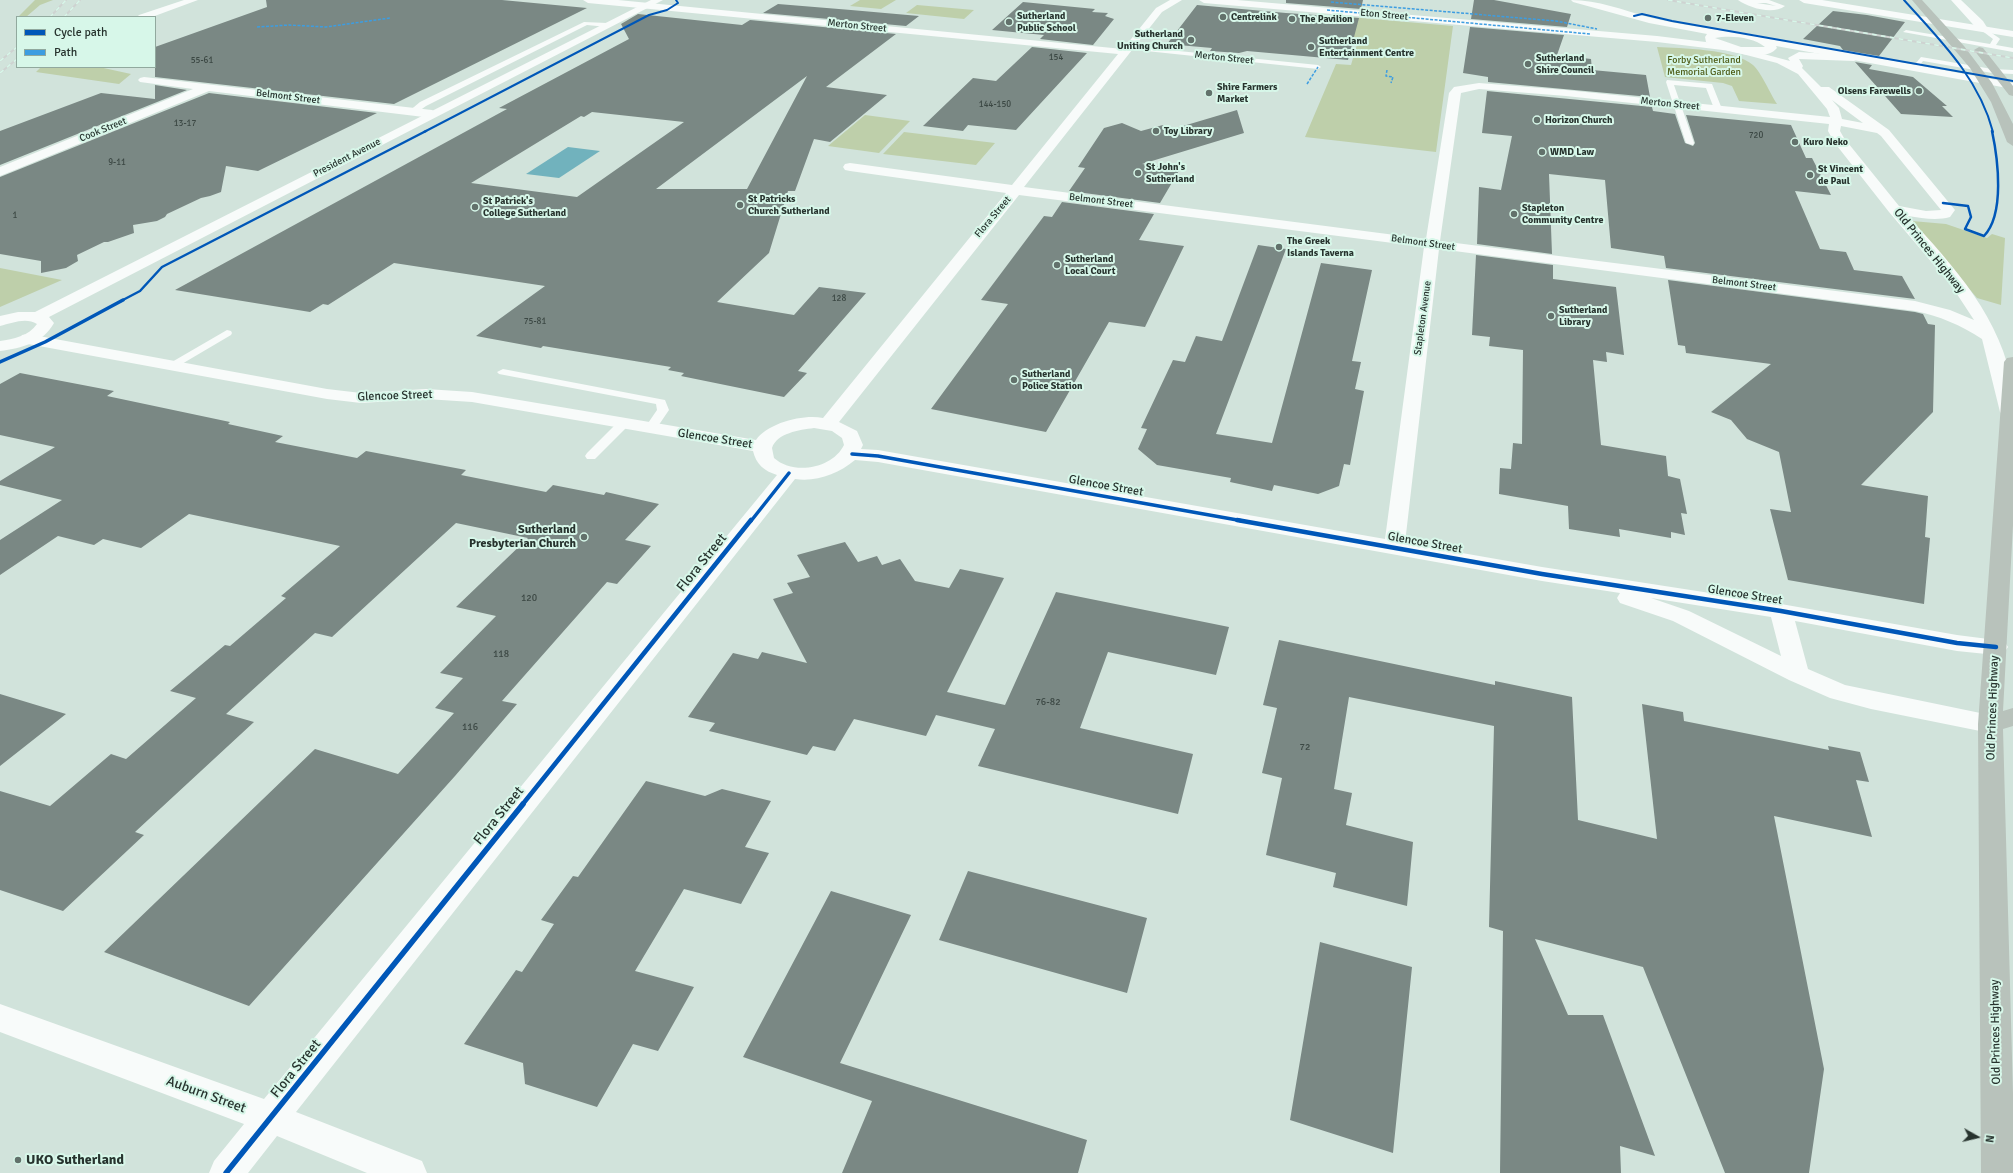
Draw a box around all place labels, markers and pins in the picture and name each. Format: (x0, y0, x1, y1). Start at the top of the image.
place label: Sutherland Public School (1017, 10, 1076, 34)
place label: Centrelink (1231, 11, 1277, 23)
marker: Centrelink (1218, 12, 1228, 22)
place label: 7-Eleven (1716, 12, 1754, 24)
place label: The Pavilion (1300, 13, 1353, 25)
marker: 7-Eleven (1703, 13, 1713, 23)
marker: The Pavilion (1287, 14, 1297, 24)
marker: Sutherland Public School (1004, 17, 1014, 27)
place label: Sutherland Uniting Church (1117, 28, 1183, 52)
marker: Sutherland Uniting Church (1186, 35, 1196, 45)
place label: Sutherland Entertainment Centre (1319, 35, 1414, 58)
marker: Sutherland Entertainment Centre (1306, 42, 1316, 52)
place label: Sutherland Shire Council (1536, 52, 1594, 76)
marker: Sutherland Shire Council (1523, 59, 1533, 69)
place label: Shire Farmers Market (1217, 81, 1277, 104)
place label: Olsens Farewells (1838, 85, 1911, 97)
marker: Olsens Farewells (1914, 86, 1924, 96)
marker: Shire Farmers Market (1204, 88, 1214, 98)
place label: Horizon Church (1545, 114, 1613, 126)
marker: Horizon Church (1532, 115, 1542, 125)
place label: Toy Library (1164, 125, 1212, 137)
marker: Toy Library (1151, 126, 1161, 136)
place label: Kuro Neko (1803, 136, 1848, 148)
marker: Kuro Neko (1790, 137, 1800, 147)
place label: WMD Law (1550, 146, 1594, 158)
marker: WMD Law (1537, 147, 1547, 157)
place label: St John's Sutherland (1146, 161, 1194, 184)
place label: St Vincent de Paul (1818, 163, 1863, 186)
marker: St John's Sutherland (1133, 168, 1143, 178)
marker: St Vincent de Paul (1805, 170, 1815, 180)
place label: St Patricks Church Sutherland (748, 193, 830, 216)
place label: St Patrick's College Sutherland (483, 195, 566, 218)
marker: St Patricks Church Sutherland (735, 200, 745, 210)
marker: St Patrick's College Sutherland (470, 202, 480, 212)
place label: Stapleton Community Centre (1522, 202, 1603, 226)
marker: Stapleton Community Centre (1509, 209, 1519, 219)
place label: The Greek Islands Taverna (1287, 235, 1354, 258)
marker: The Greek Islands Taverna (1274, 242, 1284, 252)
place label: Sutherland Local Court (1065, 253, 1115, 276)
marker: Sutherland Local Court (1052, 260, 1062, 270)
place label: Sutherland Library (1559, 304, 1607, 328)
marker: Sutherland Library (1546, 311, 1556, 321)
place label: Sutherland Police Station (1022, 368, 1082, 392)
marker: Sutherland Police Station (1009, 375, 1019, 385)
place label: Sutherland Presbyterian Church (469, 523, 576, 551)
marker: Sutherland Presbyterian Church (579, 532, 589, 542)
place label: UKO Sutherland (26, 1152, 124, 1168)
marker: UKO Sutherland (13, 1155, 23, 1165)

